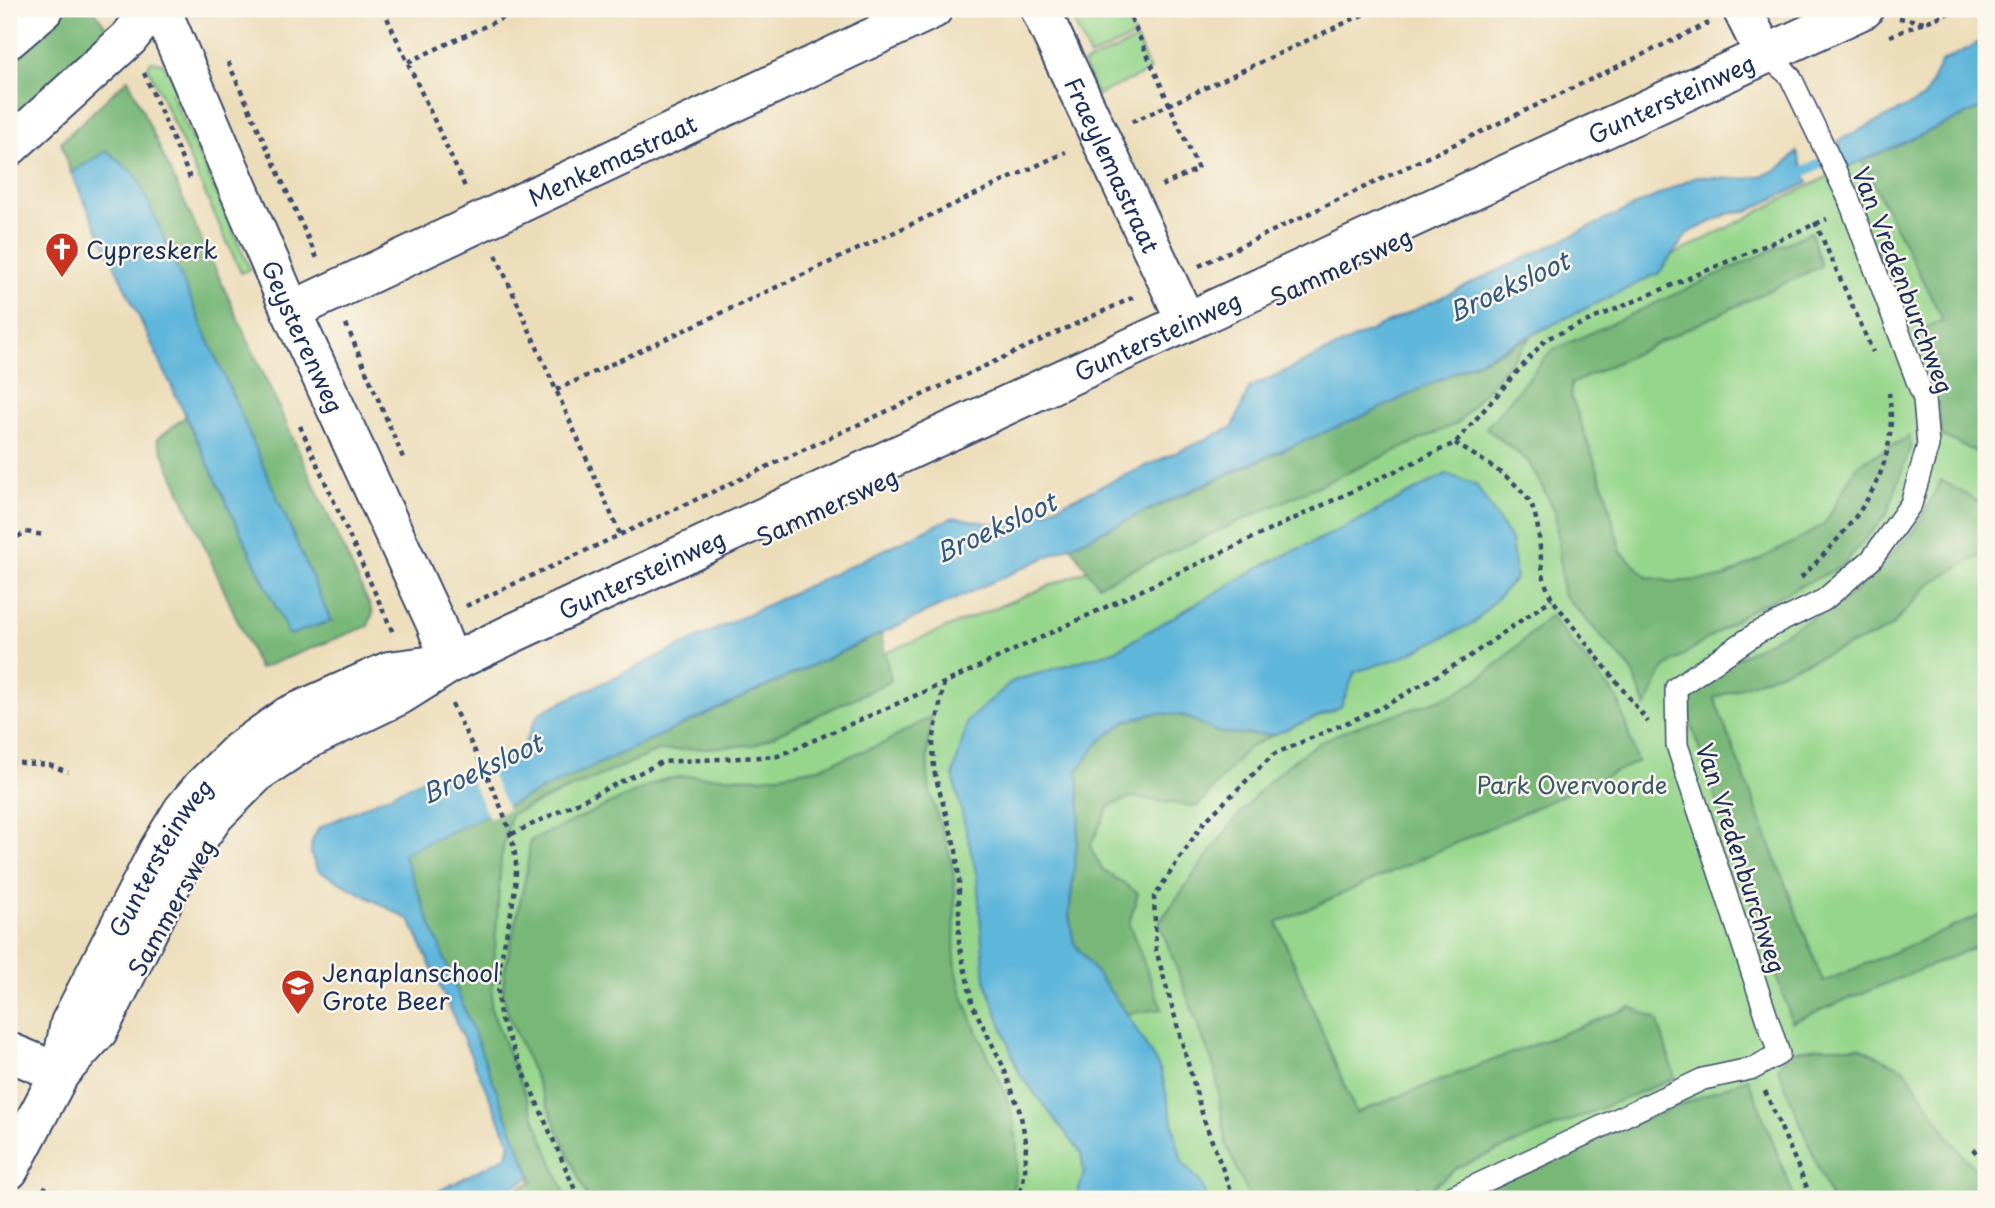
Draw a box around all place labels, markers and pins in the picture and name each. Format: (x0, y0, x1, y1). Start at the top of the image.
church icon: Cypreskerk (43, 230, 81, 279)
place label: Cypreskerk (86, 231, 218, 267)
place label: Jenaplanschool Grote Beer (322, 954, 500, 1018)
school or university icon: Jenaplanschool Grote Beer (279, 967, 317, 1016)

